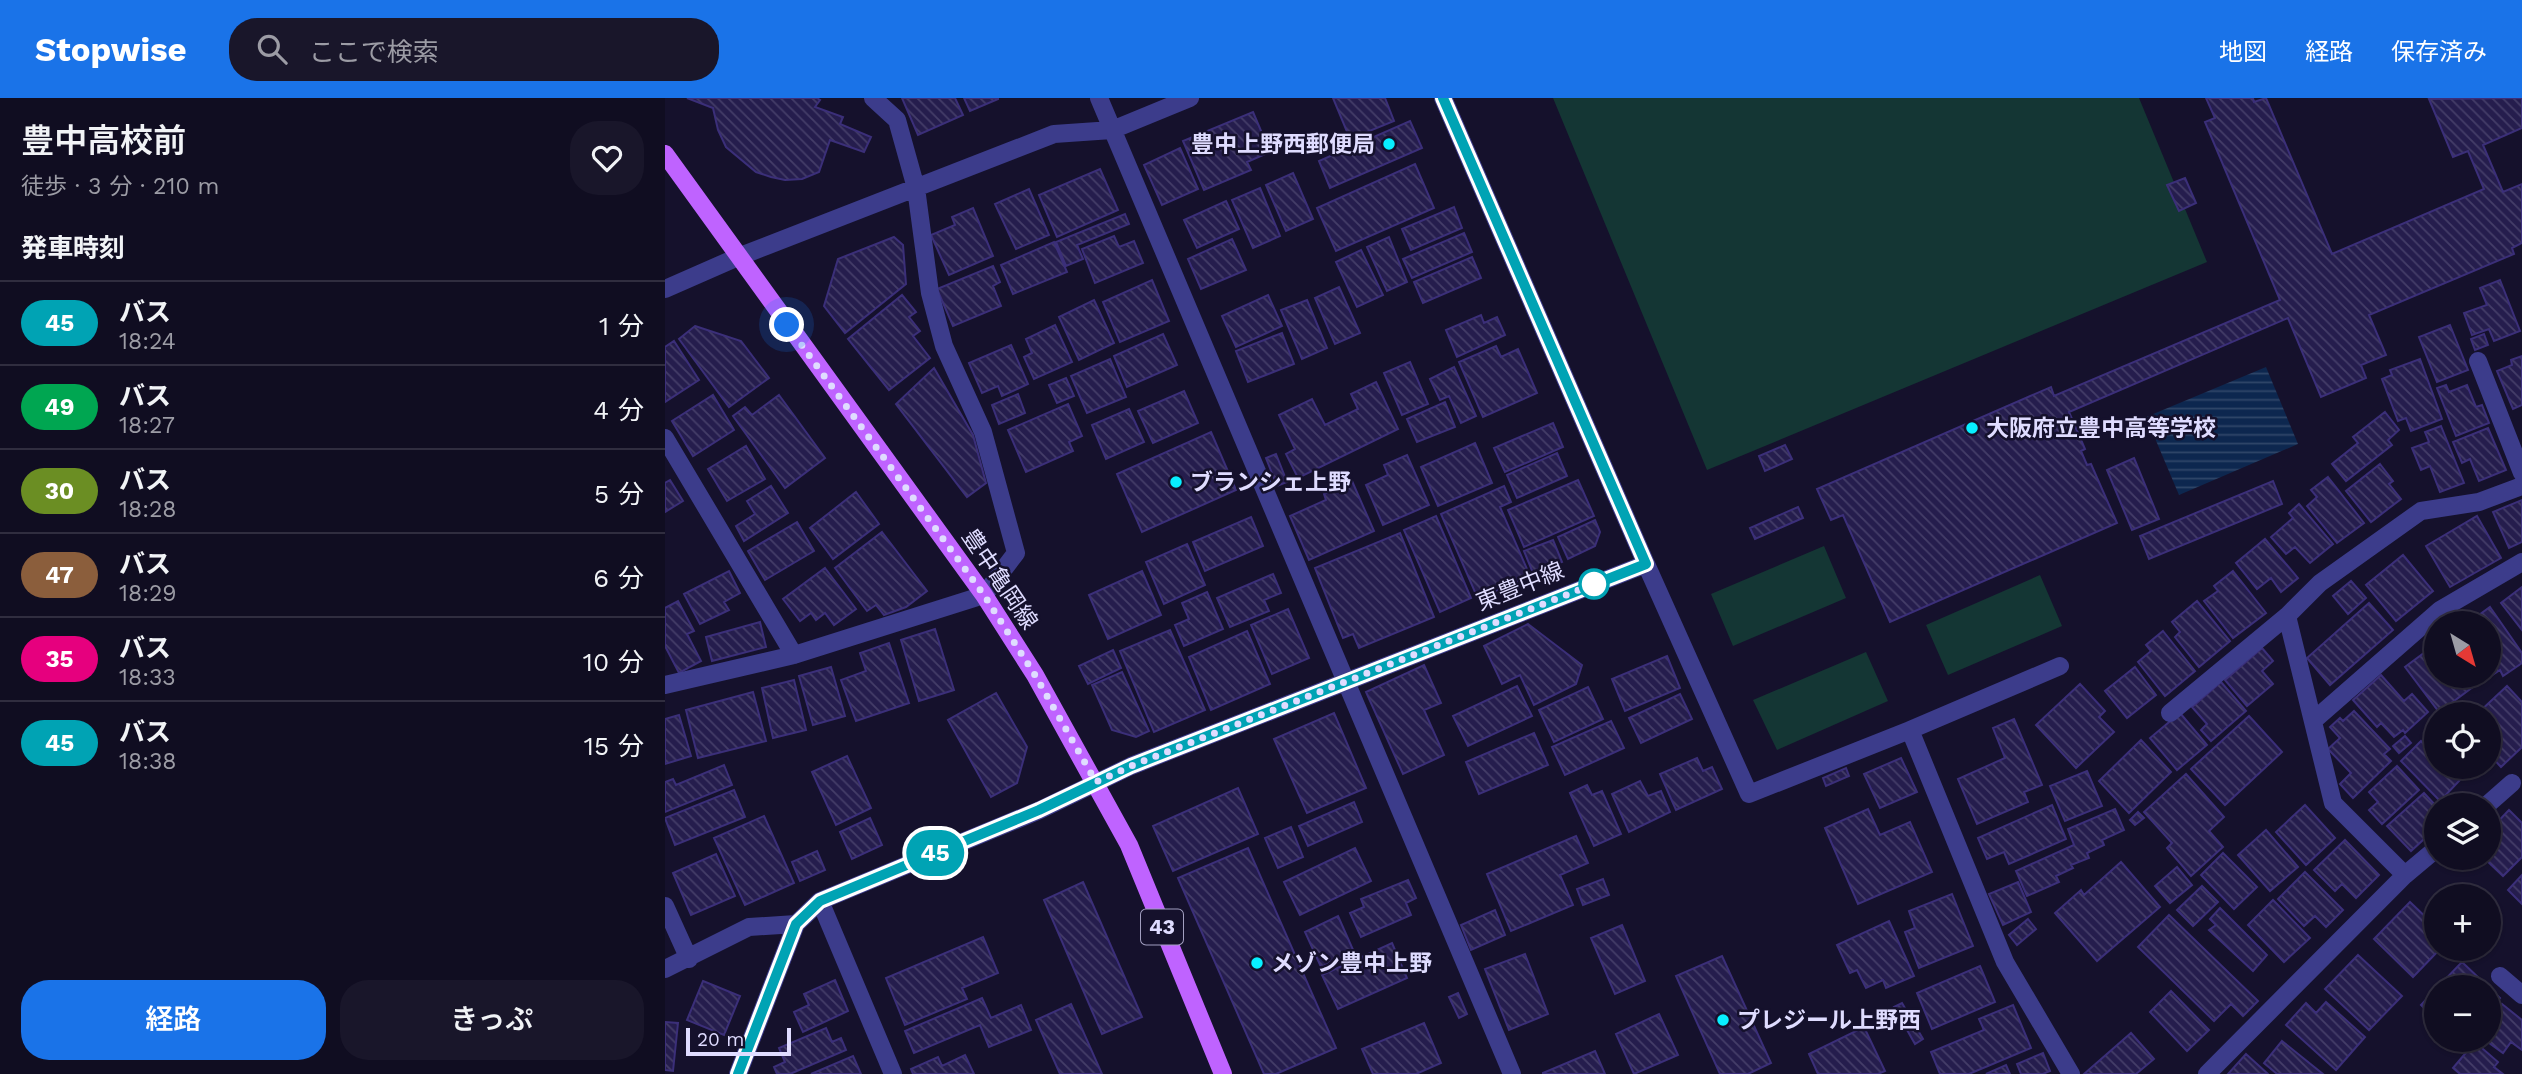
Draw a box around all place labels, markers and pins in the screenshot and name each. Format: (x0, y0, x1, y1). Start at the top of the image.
place label: 豊中上野西郵便局 (1191, 131, 1375, 158)
marker: 豊中上野西郵便局 (1381, 136, 1397, 152)
place label: 大阪府立豊中高等学校 (1986, 415, 2216, 442)
marker: 大阪府立豊中高等学校 (1964, 420, 1980, 436)
place label: ブランシェ上野 (1190, 469, 1351, 496)
marker: ブランシェ上野 (1168, 474, 1184, 490)
unlabelled marker (1579, 569, 1609, 599)
place label: メゾン豊中上野 (1271, 950, 1432, 977)
marker: メゾン豊中上野 (1249, 955, 1265, 971)
place label: プレジール上野西 (1737, 1007, 1921, 1034)
marker: プレジール上野西 (1715, 1012, 1731, 1028)

